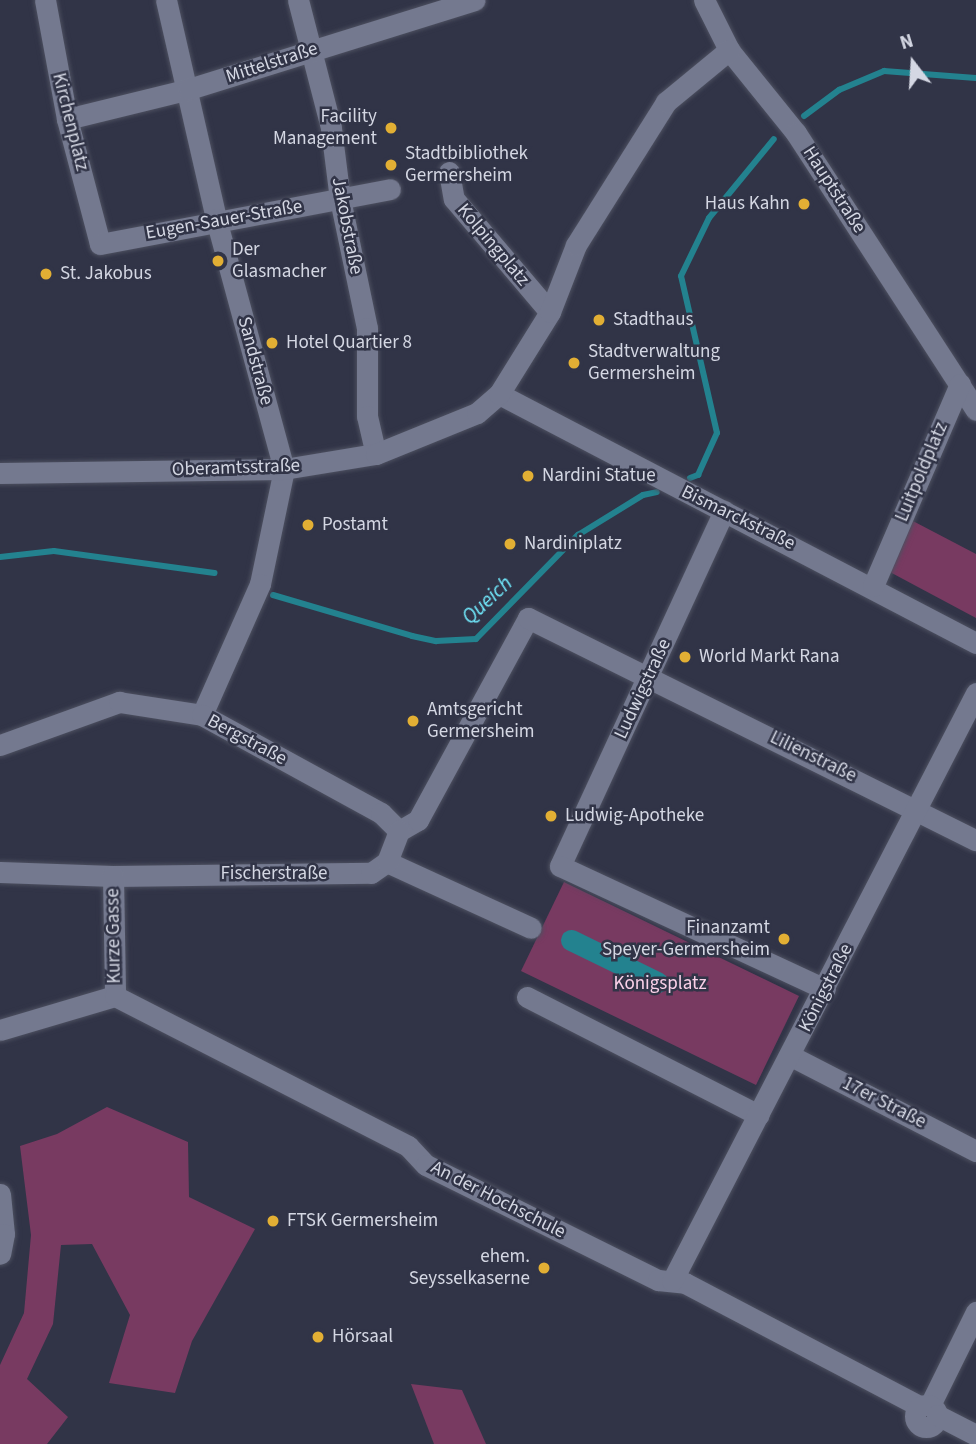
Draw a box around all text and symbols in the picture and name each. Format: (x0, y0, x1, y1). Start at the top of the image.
north arrow (878, 28, 948, 98)
text: N (897, 28, 917, 57)
street label: Mittelstraße (223, 37, 321, 89)
street label: Kirchenplatz (47, 71, 93, 173)
place label: Facility Management (273, 106, 377, 150)
marker: Facility Management (383, 120, 399, 136)
street label: Hauptstraße (798, 142, 870, 238)
place label: Stadtbibliothek Germersheim (405, 143, 528, 187)
marker: Stadtbibliothek Germersheim (383, 157, 399, 173)
street label: Jakobstraße (326, 175, 368, 277)
place label: Haus Kahn (705, 193, 790, 215)
street label: Eugen-Sauer-Straße (144, 195, 304, 245)
marker: Haus Kahn (796, 196, 812, 212)
street label: Kolpingplatz (452, 199, 534, 291)
place label: Der Glasmacher (232, 239, 326, 283)
marker: Der Glasmacher (210, 253, 226, 269)
place label: St. Jakobus (60, 263, 152, 285)
marker: St. Jakobus (38, 266, 54, 282)
place label: Stadthaus (613, 309, 693, 331)
marker: Stadthaus (591, 312, 607, 328)
street label: Sandstraße (232, 314, 278, 408)
place label: Hotel Quartier 8 (286, 332, 412, 354)
marker: Hotel Quartier 8 (264, 335, 280, 351)
place label: Stadtverwaltung Germersheim (588, 341, 720, 385)
marker: Stadtverwaltung Germersheim (566, 355, 582, 371)
street label: Luitpoldplatz (891, 419, 953, 525)
street label: Oberamtsstraße (171, 454, 301, 482)
place label: Nardini Statue (542, 465, 656, 487)
marker: Nardini Statue (520, 468, 536, 484)
street label: Bismarckstraße (677, 481, 799, 555)
place label: Postamt (322, 514, 388, 536)
marker: Postamt (300, 517, 316, 533)
place label: Nardiniplatz (524, 533, 622, 555)
marker: Nardiniplatz (502, 536, 518, 552)
water label: Queich (457, 571, 517, 629)
street label: Ludwigstraße (610, 635, 676, 743)
place label: World Markt Rana (699, 646, 840, 668)
marker: World Markt Rana (677, 649, 693, 665)
place label: Amtsgericht Germersheim (427, 699, 535, 743)
street label: Bergstraße (203, 710, 291, 770)
marker: Amtsgericht Germersheim (405, 713, 421, 729)
street label: Lilienstraße (766, 726, 860, 788)
place label: Ludwig-Apotheke (565, 805, 704, 827)
marker: Ludwig-Apotheke (543, 808, 559, 824)
street label: Fischerstraße (220, 863, 328, 885)
street label: Kurze Gasse (102, 888, 126, 984)
place label: Finanzamt Speyer-Germersheim (602, 917, 770, 961)
marker: Finanzamt Speyer-Germersheim (776, 931, 792, 947)
street label: Königstraße (794, 940, 858, 1036)
park label: Königsplatz (614, 973, 706, 995)
street label: 17er Straße (838, 1072, 930, 1134)
street label: An der Hochschule (427, 1156, 569, 1244)
place label: FTSK Germersheim (287, 1210, 438, 1232)
marker: FTSK Germersheim (265, 1213, 281, 1229)
place label: ehem. Seysselkaserne (409, 1246, 530, 1290)
marker: ehem. Seysselkaserne (536, 1260, 552, 1276)
place label: Hörsaal (332, 1326, 393, 1348)
marker: Hörsaal (310, 1329, 326, 1345)

